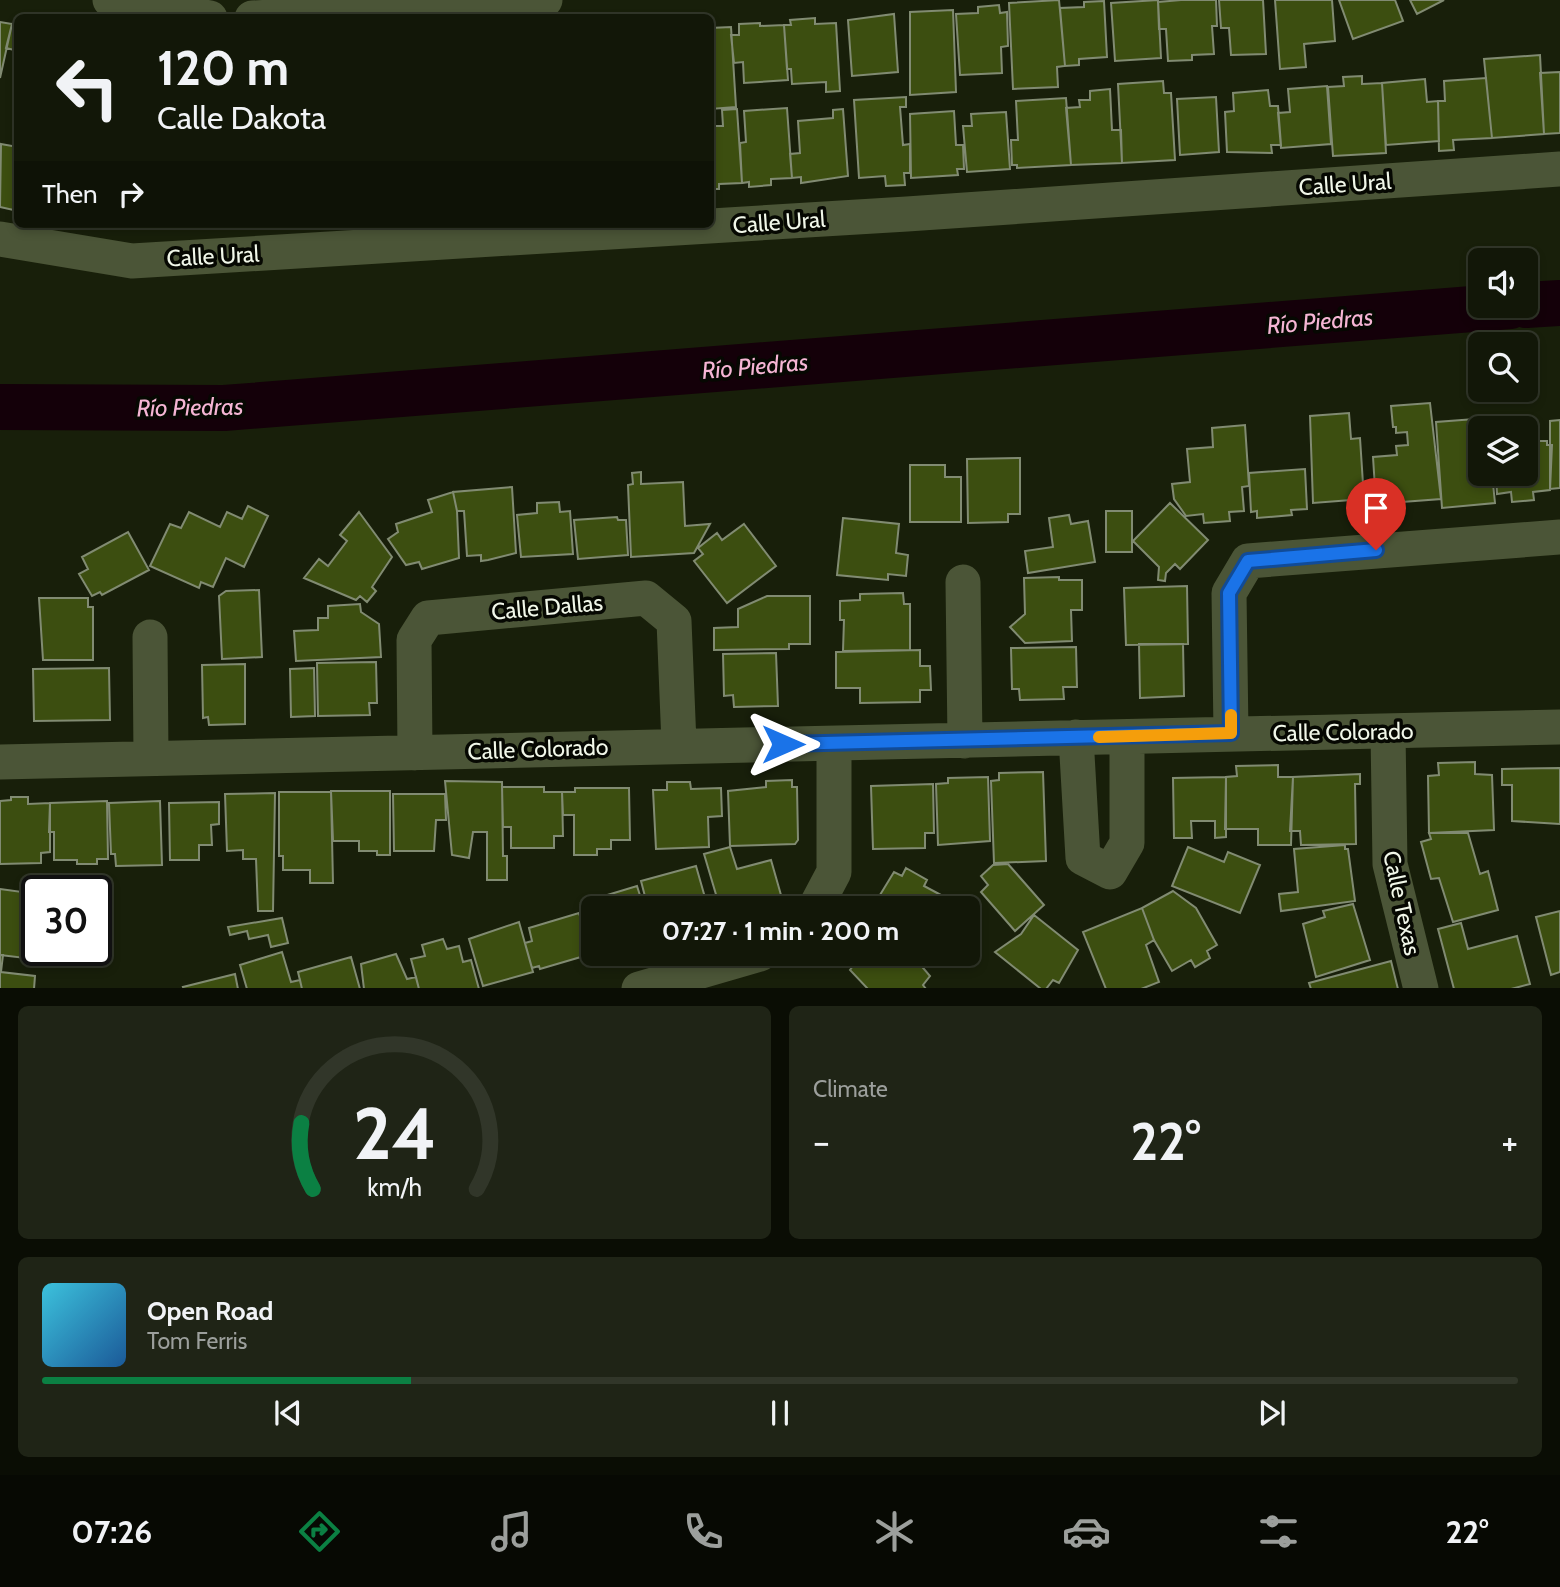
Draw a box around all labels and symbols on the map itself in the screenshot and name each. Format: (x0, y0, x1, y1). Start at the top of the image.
street label: Calle Ural (1298, 167, 1393, 201)
street label: Calle Ural (732, 205, 827, 239)
street label: Calle Ural (166, 240, 261, 272)
water label: Río Piedras (1266, 302, 1374, 340)
water label: Río Piedras (701, 347, 809, 385)
water label: Río Piedras (136, 392, 244, 422)
pin (1346, 478, 1406, 550)
street label: Calle Dallas (490, 588, 604, 626)
position arrow (746, 707, 820, 781)
street label: Calle Colorado (1272, 717, 1414, 747)
street label: Calle Colorado (467, 733, 609, 765)
street label: Calle Texas (1377, 848, 1427, 958)
speed limit sign: 30 (21, 875, 112, 966)

